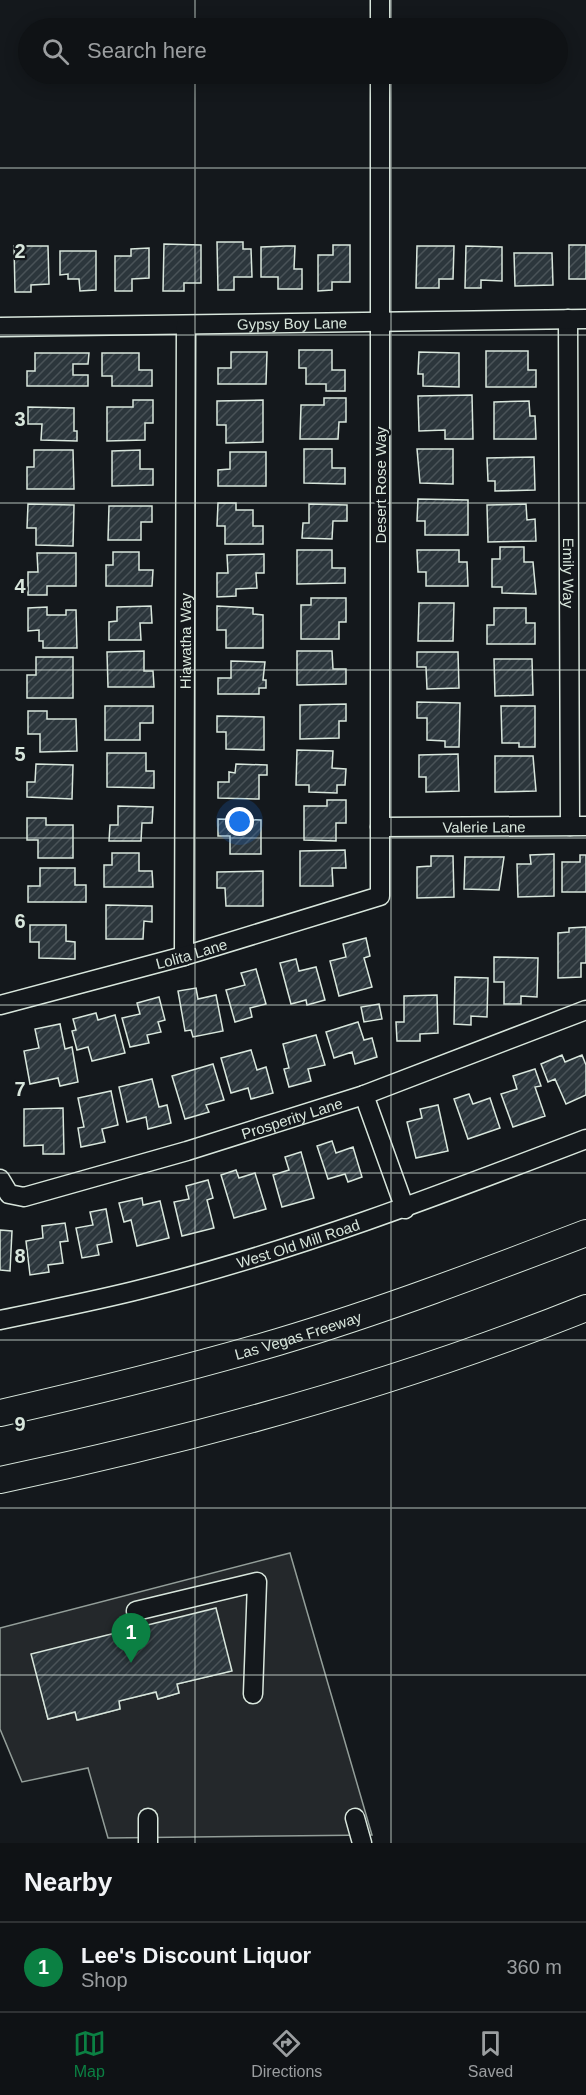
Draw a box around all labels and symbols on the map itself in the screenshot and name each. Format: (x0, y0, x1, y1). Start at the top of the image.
text: 2 (14, 240, 26, 262)
street label: Gypsy Boy Lane (237, 314, 347, 332)
text: 3 (14, 408, 26, 430)
street label: Desert Rose Way (372, 426, 389, 543)
street label: Emily Way (560, 538, 578, 609)
text: 4 (14, 575, 26, 597)
street label: Hiawatha Way (176, 592, 194, 689)
text: 5 (14, 743, 26, 765)
your location (225, 807, 254, 836)
street label: Valerie Lane (442, 818, 526, 835)
text: 6 (14, 910, 26, 932)
street label: Lolita Lane (154, 935, 229, 972)
text: 7 (14, 1078, 26, 1100)
street label: Prosperity Lane (239, 1094, 344, 1142)
street label: West Old Mill Road (235, 1215, 362, 1271)
text: 8 (14, 1245, 26, 1267)
street label: Las Vegas Freeway (233, 1307, 364, 1363)
text: 9 (14, 1413, 26, 1435)
pin: 1 (112, 1614, 150, 1663)

